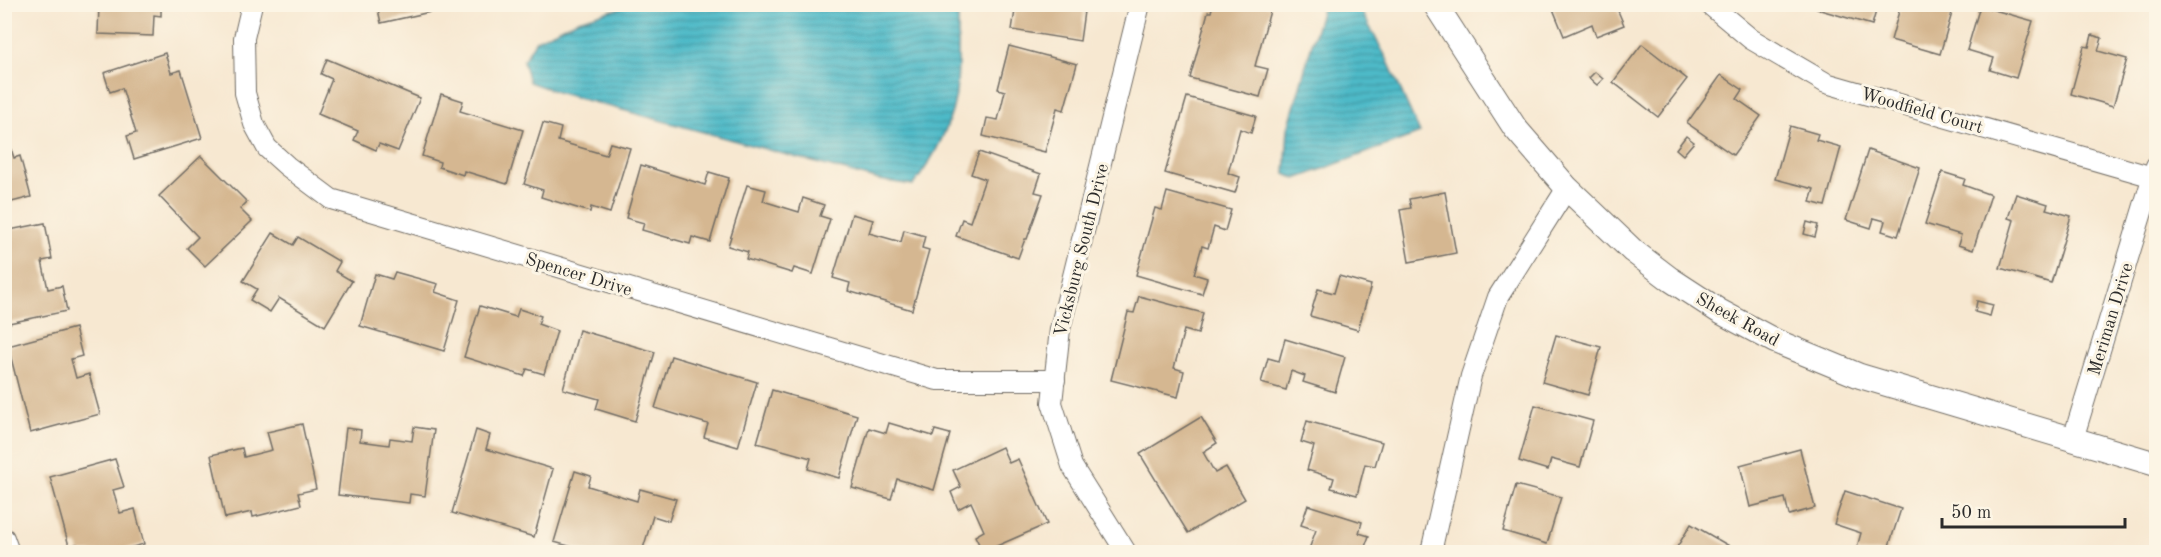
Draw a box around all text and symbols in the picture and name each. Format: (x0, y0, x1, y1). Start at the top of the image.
street label: Woodfield Court (1859, 85, 1985, 137)
street label: Vicksburg South Drive (1052, 162, 1112, 339)
street label: Spencer Drive (523, 250, 634, 300)
street label: Meriman Drive (2085, 261, 2137, 378)
street label: Sheek Road (1693, 290, 1782, 350)
scale bar (1942, 491, 2125, 529)
text: 50 m (1951, 504, 1991, 522)

